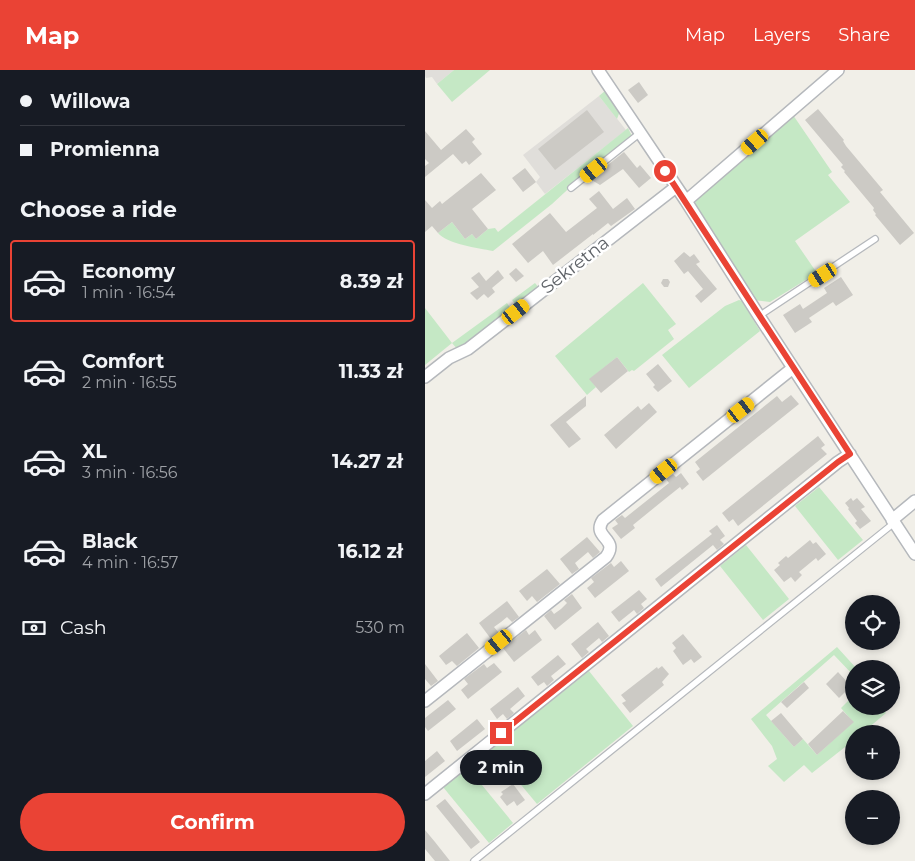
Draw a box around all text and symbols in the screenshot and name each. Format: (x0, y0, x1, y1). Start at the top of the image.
text: Map (25, 21, 79, 50)
text: Map (685, 24, 725, 46)
text: Layers (753, 24, 810, 46)
text: Share (838, 24, 890, 46)
text: Willowa (50, 90, 130, 113)
car (738, 126, 771, 158)
text: Promienna (50, 138, 160, 161)
car (577, 155, 610, 185)
route start (654, 160, 676, 182)
text: Choose a ride (20, 196, 177, 223)
street label: Sekretna (536, 232, 614, 298)
icon: car (22, 259, 67, 304)
text: Economy (82, 260, 175, 283)
car (806, 261, 839, 289)
text: 8.39 zł (340, 270, 403, 293)
text: 1 min · 16:54 (82, 283, 175, 302)
car (499, 297, 532, 327)
icon: car (22, 349, 67, 394)
text: Comfort (82, 350, 164, 373)
text: 11.33 zł (339, 360, 403, 383)
text: 2 min · 16:55 (82, 373, 177, 392)
car (724, 395, 757, 425)
icon: car (22, 439, 67, 484)
text: XL (82, 440, 107, 463)
text: 14.27 zł (332, 450, 403, 473)
car (647, 456, 680, 486)
text: 3 min · 16:56 (82, 463, 177, 482)
icon: car (22, 529, 67, 574)
text: Black (82, 530, 138, 553)
text: 16.12 zł (338, 540, 403, 563)
text: 4 min · 16:57 (82, 553, 178, 572)
map controls (845, 595, 900, 845)
button: locate (845, 595, 900, 650)
icon: cash (20, 614, 48, 642)
text: Cash (60, 616, 107, 639)
text: 530 m (355, 618, 405, 637)
car (482, 627, 515, 657)
button: layers (845, 660, 900, 715)
route end (490, 722, 512, 744)
button: + (845, 725, 900, 780)
callout: 2 min (460, 750, 542, 786)
text: 2 min (478, 758, 524, 777)
button: − (845, 790, 900, 845)
button: Confirm (20, 793, 405, 851)

